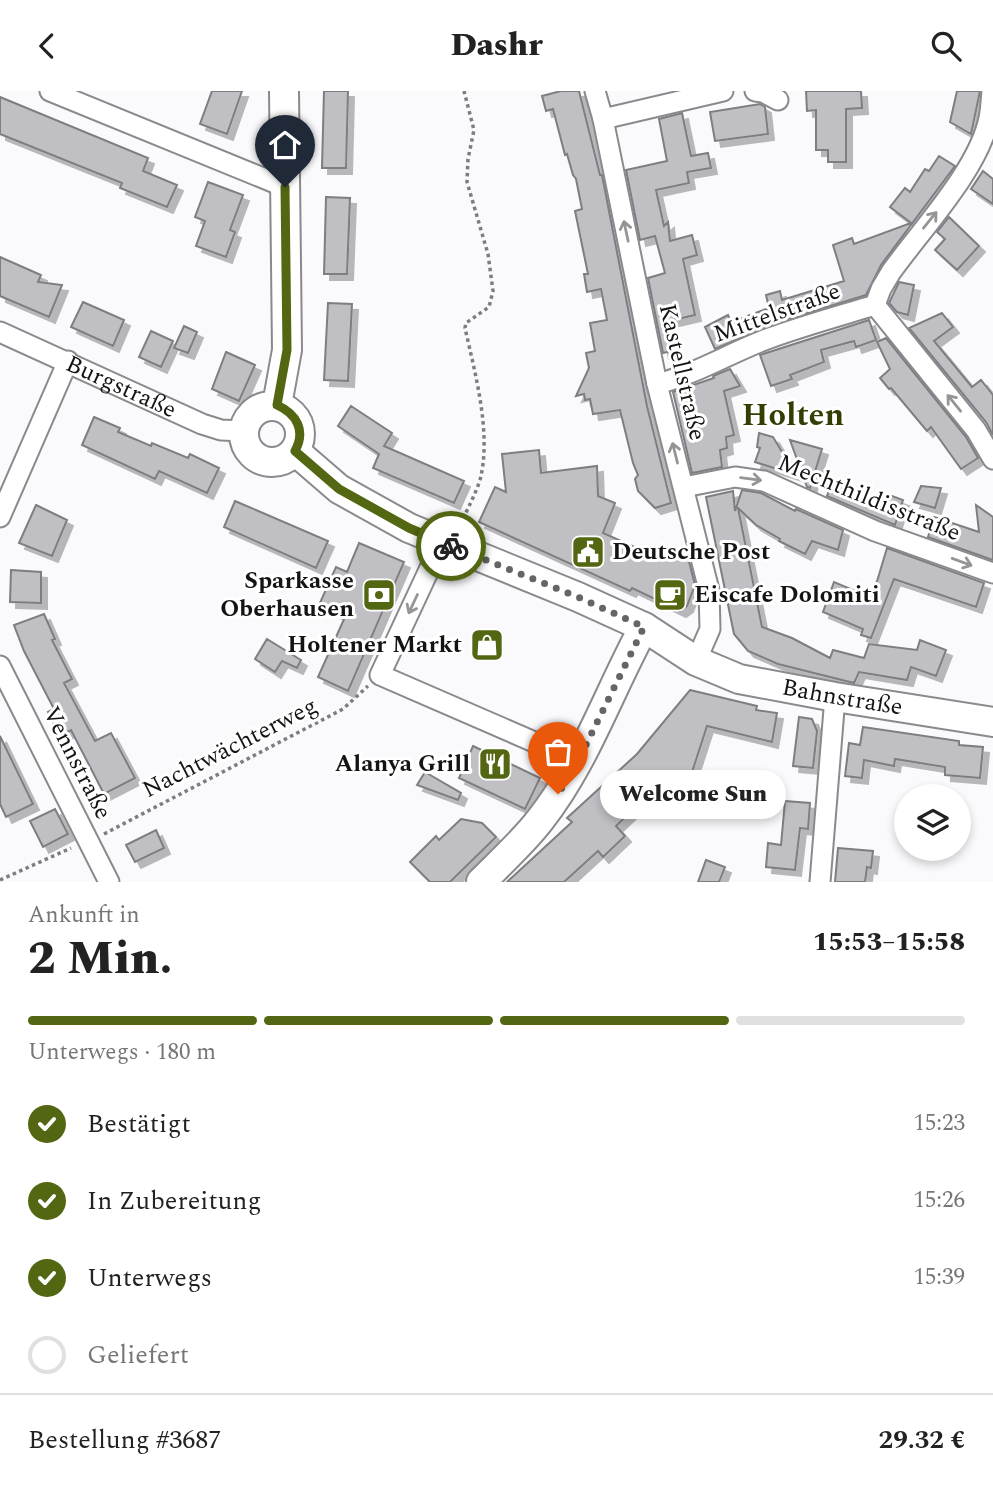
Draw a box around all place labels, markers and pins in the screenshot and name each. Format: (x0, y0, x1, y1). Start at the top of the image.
pin (255, 115, 315, 187)
public building icon: Deutsche Post (569, 533, 607, 571)
place label: Deutsche Post (612, 534, 770, 570)
place label: Sparkasse Oberhausen (220, 563, 354, 627)
bank icon: Sparkasse Oberhausen (360, 576, 398, 614)
cafe icon: Eiscafe Dolomiti (651, 576, 689, 614)
place label: Eiscafe Dolomiti (694, 577, 880, 613)
shop icon: Holtener Markt (468, 626, 506, 664)
place label: Holtener Markt (287, 627, 462, 663)
pin (528, 722, 588, 794)
restaurant icon: Alanya Grill (476, 745, 514, 783)
place label: Alanya Grill (335, 746, 470, 782)
callout: Welcome Sun (600, 769, 786, 819)

